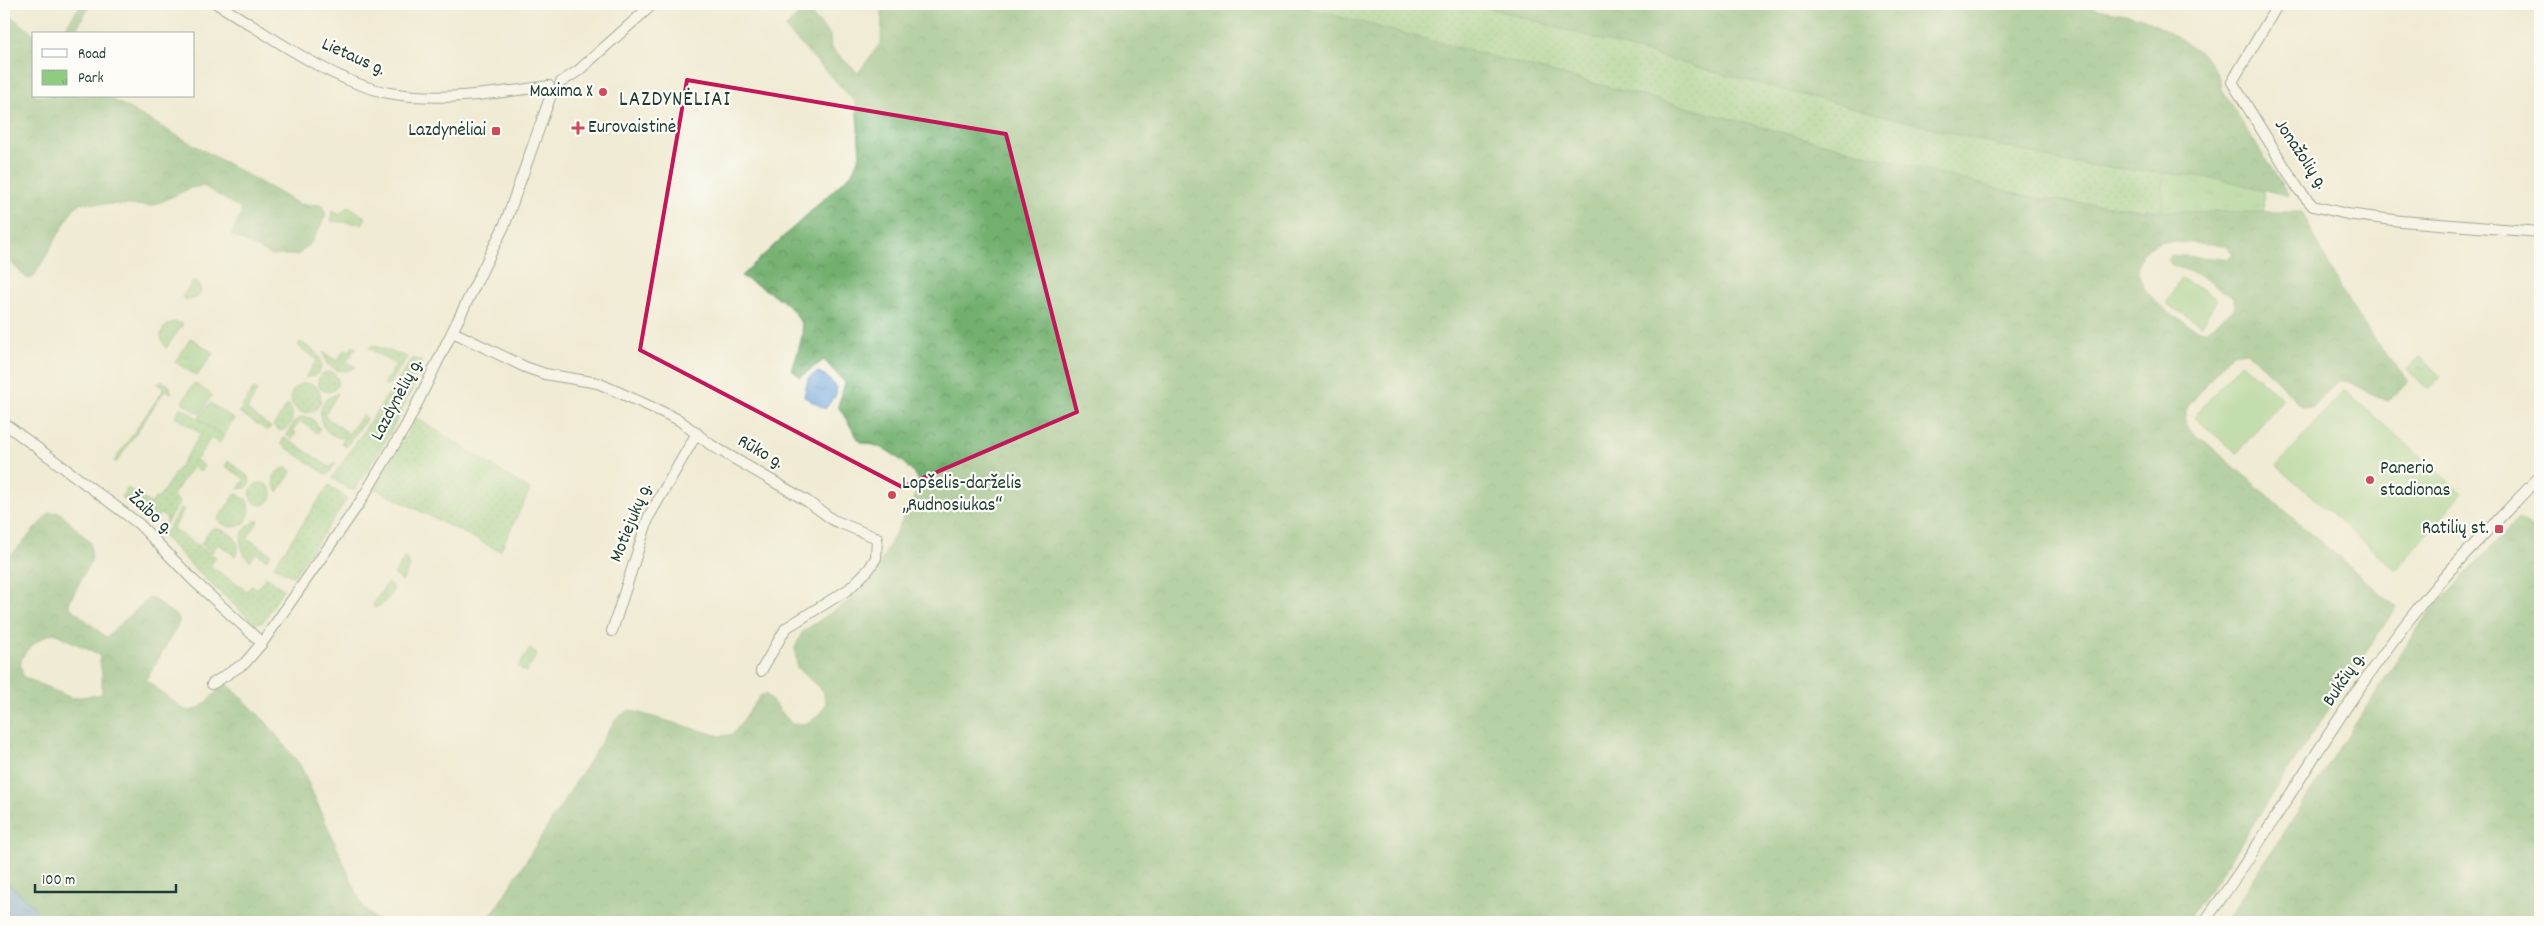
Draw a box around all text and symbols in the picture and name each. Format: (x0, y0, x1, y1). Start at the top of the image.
legend (32, 32, 195, 98)
street label: Lietaus g. (317, 32, 389, 84)
text: Road (78, 44, 106, 66)
text: Park (78, 68, 104, 90)
place label: Maxima X (529, 79, 593, 106)
marker: Maxima X (597, 86, 609, 98)
district label: LAZDYNĖLIAI (619, 86, 731, 116)
street label: Jonažolių g. (2266, 114, 2334, 196)
place label: Eurovaistinė (588, 115, 676, 142)
place label: Lazdynėliai (408, 118, 487, 145)
marker: Eurovaistinė (572, 122, 584, 134)
marker: Lazdynėliai (490, 125, 502, 137)
street label: Lazdynėlių g. (365, 354, 431, 446)
street label: Rūko g. (732, 429, 788, 477)
place label: Panerio stadionas (2380, 456, 2450, 505)
place label: Lopšelis-darželis „Rudnosiukas“ (902, 471, 1022, 520)
marker: Panerio stadionas (2364, 474, 2376, 486)
street label: Motiejukų g. (604, 479, 660, 567)
street label: Žaibo g. (121, 486, 179, 542)
marker: Lopšelis-darželis „Rudnosiukas“ (886, 489, 898, 501)
place label: Ratilių st. (2422, 516, 2489, 543)
marker: Ratilių st. (2493, 523, 2505, 535)
street label: Bukčių g. (2317, 648, 2373, 712)
scale bar (35, 861, 176, 893)
text: 100 m (42, 870, 75, 892)

